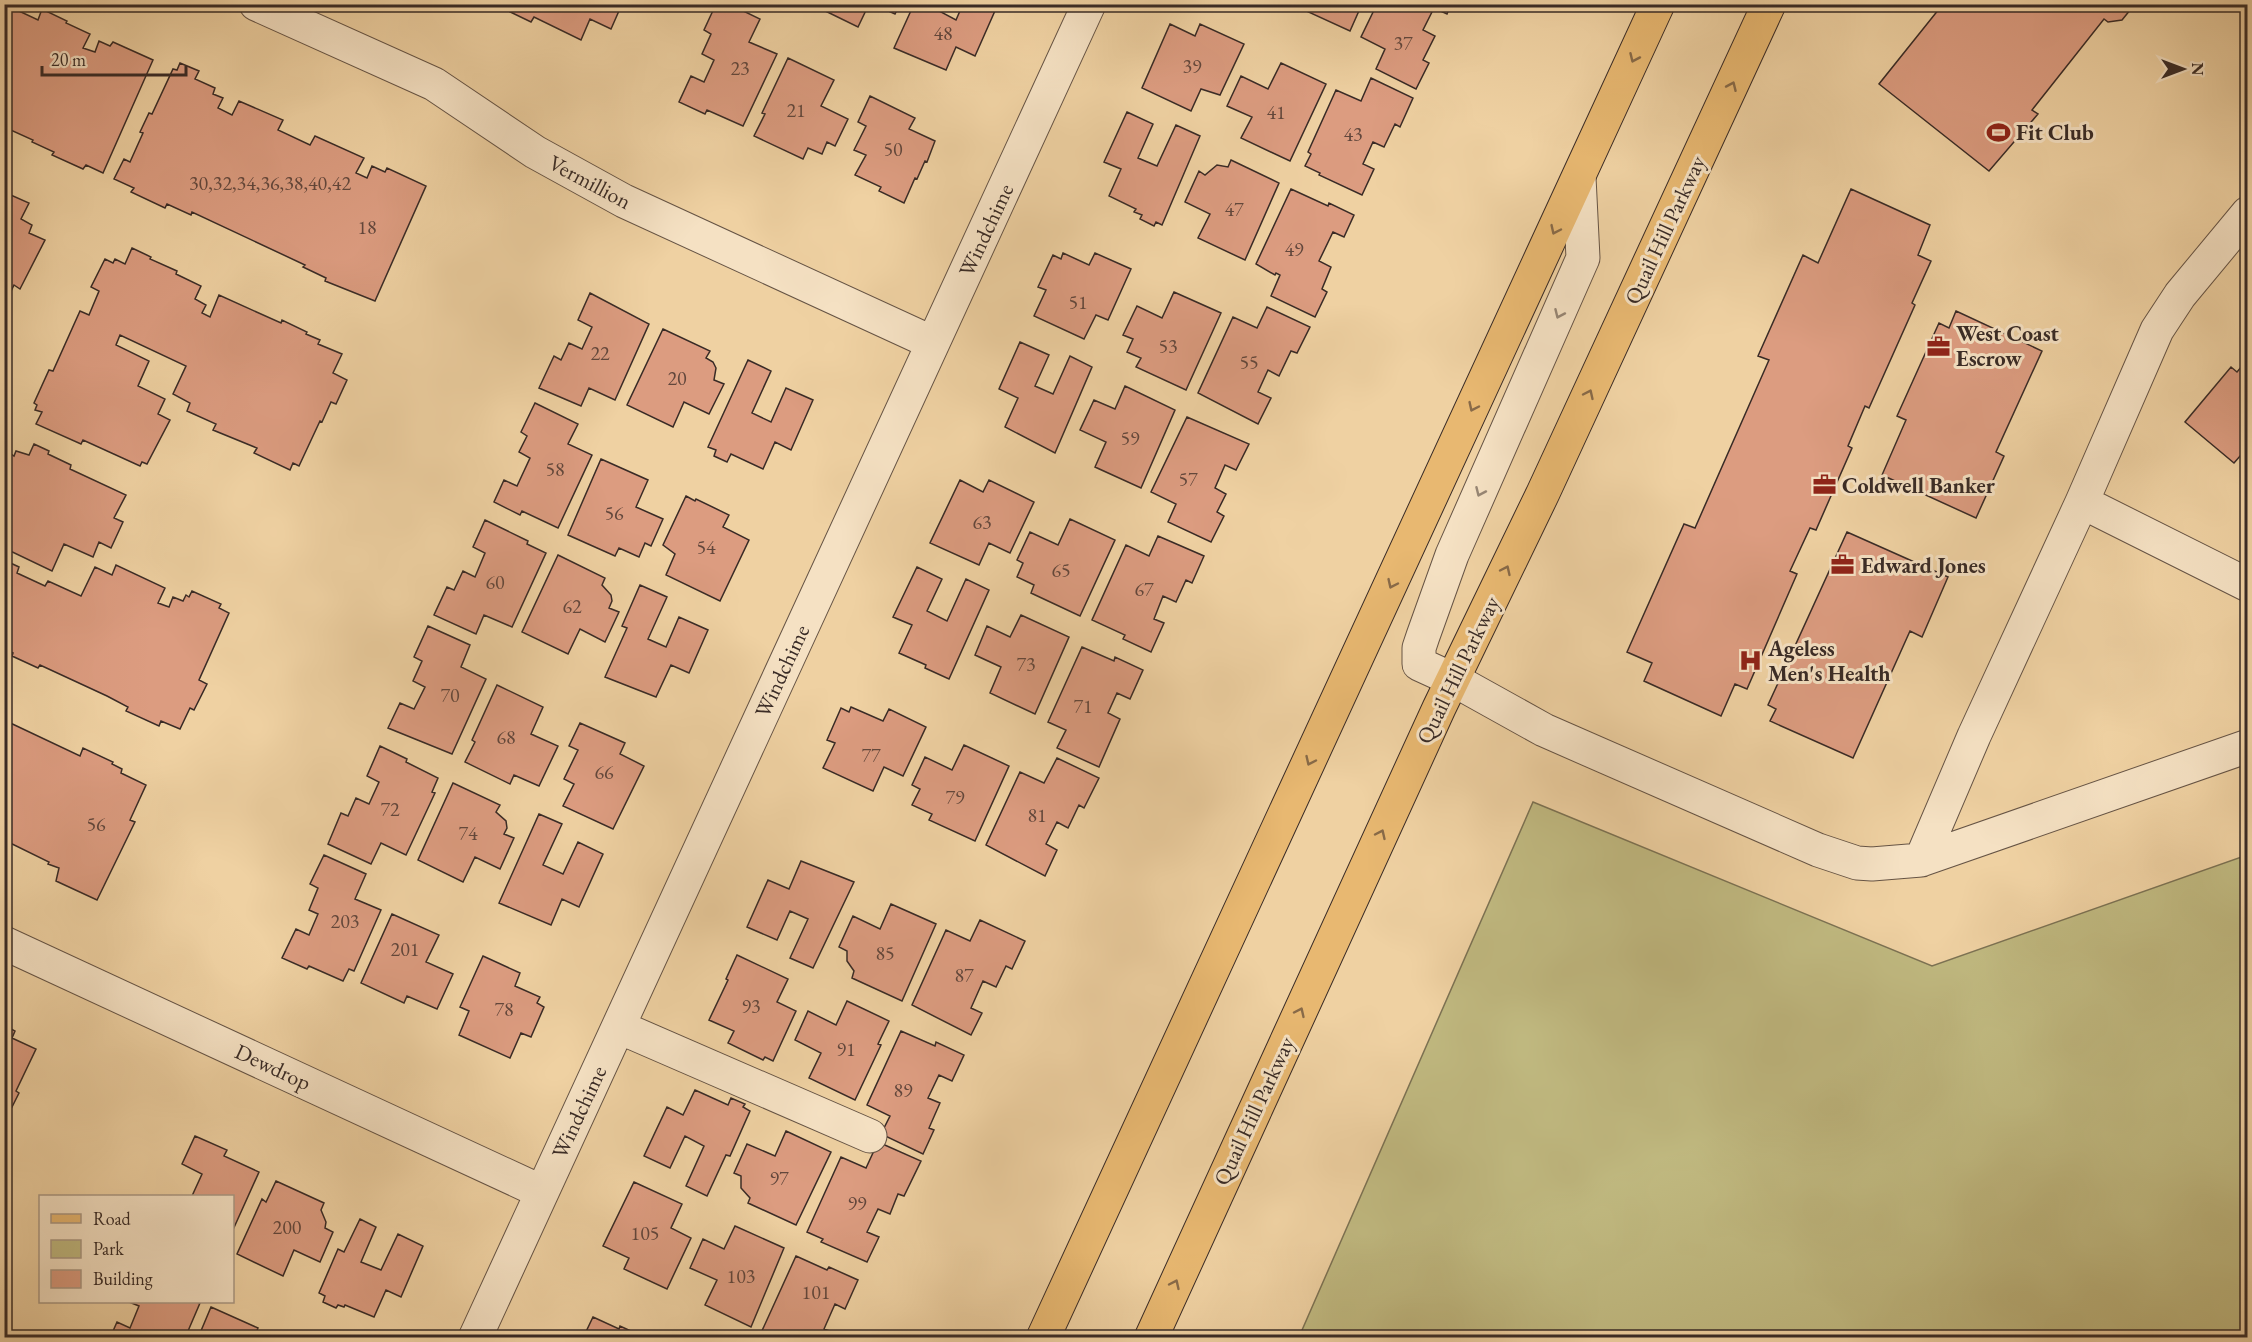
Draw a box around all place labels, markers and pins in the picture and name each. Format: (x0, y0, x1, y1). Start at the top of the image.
place label: Fit Club (2016, 118, 2094, 147)
sports icon: Fit Club (1985, 119, 2011, 145)
place label: West Coast Escrow (1956, 319, 2060, 373)
office icon: West Coast Escrow (1925, 333, 1951, 359)
place label: Coldwell Banker (1842, 471, 1996, 500)
office icon: Coldwell Banker (1811, 472, 1837, 498)
place label: Edward Jones (1861, 551, 1986, 580)
office icon: Edward Jones (1830, 552, 1856, 578)
place label: Ageless Men's Health (1767, 634, 1891, 688)
hospital icon: Ageless Men's Health (1737, 648, 1763, 674)

